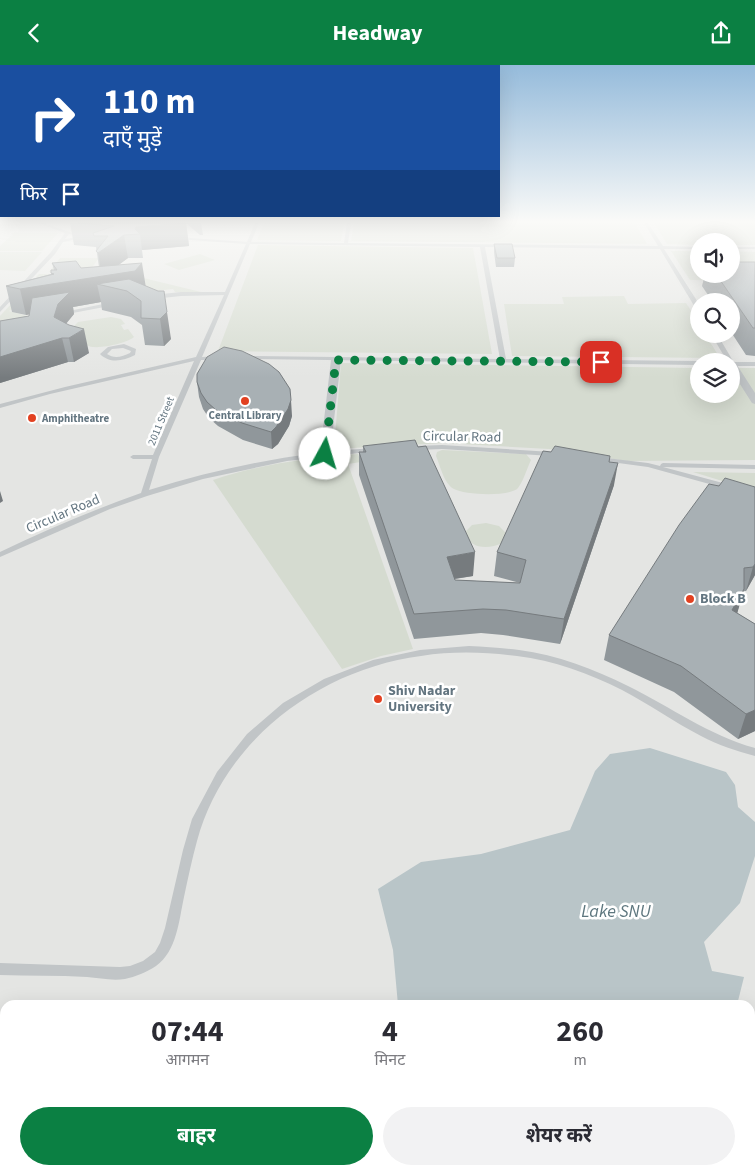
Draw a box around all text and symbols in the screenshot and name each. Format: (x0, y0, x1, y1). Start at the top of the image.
text: Headway (332, 17, 423, 49)
icon: back (20, 19, 48, 47)
icon: share (707, 19, 735, 47)
text: 110 m (103, 77, 195, 127)
icon: right (20, 85, 85, 150)
text: दाएँ मुड़ें (103, 123, 162, 155)
icon: arrive (57, 180, 85, 208)
text: फिर (20, 181, 47, 208)
map controls (690, 233, 740, 403)
button: sound (690, 233, 740, 283)
button: search (690, 293, 740, 343)
pin (580, 341, 622, 383)
icon: arrive (587, 348, 615, 376)
button: layers (690, 353, 740, 403)
street label: 2011 Street (144, 394, 178, 448)
marker: Central Library (239, 395, 251, 407)
place label: Central Library (209, 408, 282, 423)
place label: Amphitheatre (41, 411, 109, 426)
marker: Amphitheatre (26, 412, 38, 424)
street label: Circular Road (423, 426, 501, 448)
position arrow (298, 427, 350, 479)
street label: Circular Road (23, 489, 103, 539)
place label: Block B (700, 589, 746, 609)
marker: Block B (684, 593, 696, 605)
place label: Shiv Nadar University (388, 681, 456, 717)
marker: Shiv Nadar University (372, 693, 384, 705)
water label: Lake SNU (581, 899, 652, 924)
text: 07:44 (151, 1010, 223, 1053)
text: 4 (382, 1010, 398, 1053)
text: 260 (556, 1010, 604, 1053)
text: आगमन (165, 1049, 209, 1071)
text: मिनट (375, 1049, 405, 1071)
text: m (573, 1049, 587, 1071)
button: बाहर (20, 1107, 373, 1165)
button: शेयर करें (383, 1107, 735, 1165)

